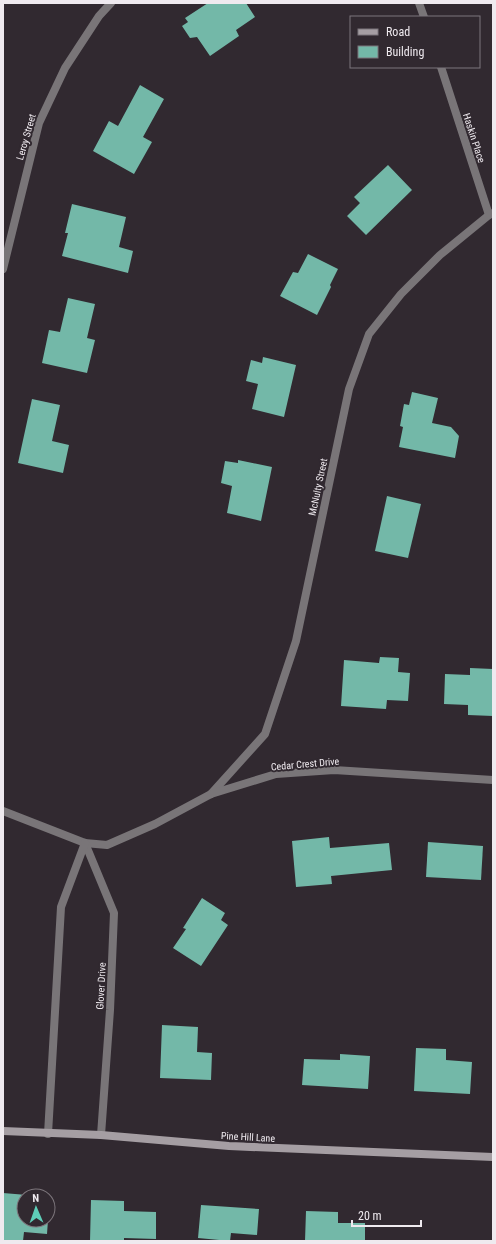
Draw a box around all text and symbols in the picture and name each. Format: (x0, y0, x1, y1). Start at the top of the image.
legend (350, 16, 480, 68)
text: Road (386, 25, 410, 39)
text: Building (386, 45, 424, 59)
street label: Haskin Place (461, 112, 487, 164)
street label: Leroy Street (14, 113, 38, 161)
street label: McNulty Street (307, 457, 329, 517)
street label: Cedar Crest Drive (270, 756, 340, 772)
street label: Glover Drive (94, 962, 108, 1010)
street label: Pine Hill Lane (221, 1130, 276, 1144)
north arrow (16, 1188, 56, 1228)
text: N (32, 1192, 40, 1205)
scale bar (352, 1202, 421, 1228)
text: 20 m (358, 1209, 382, 1223)

